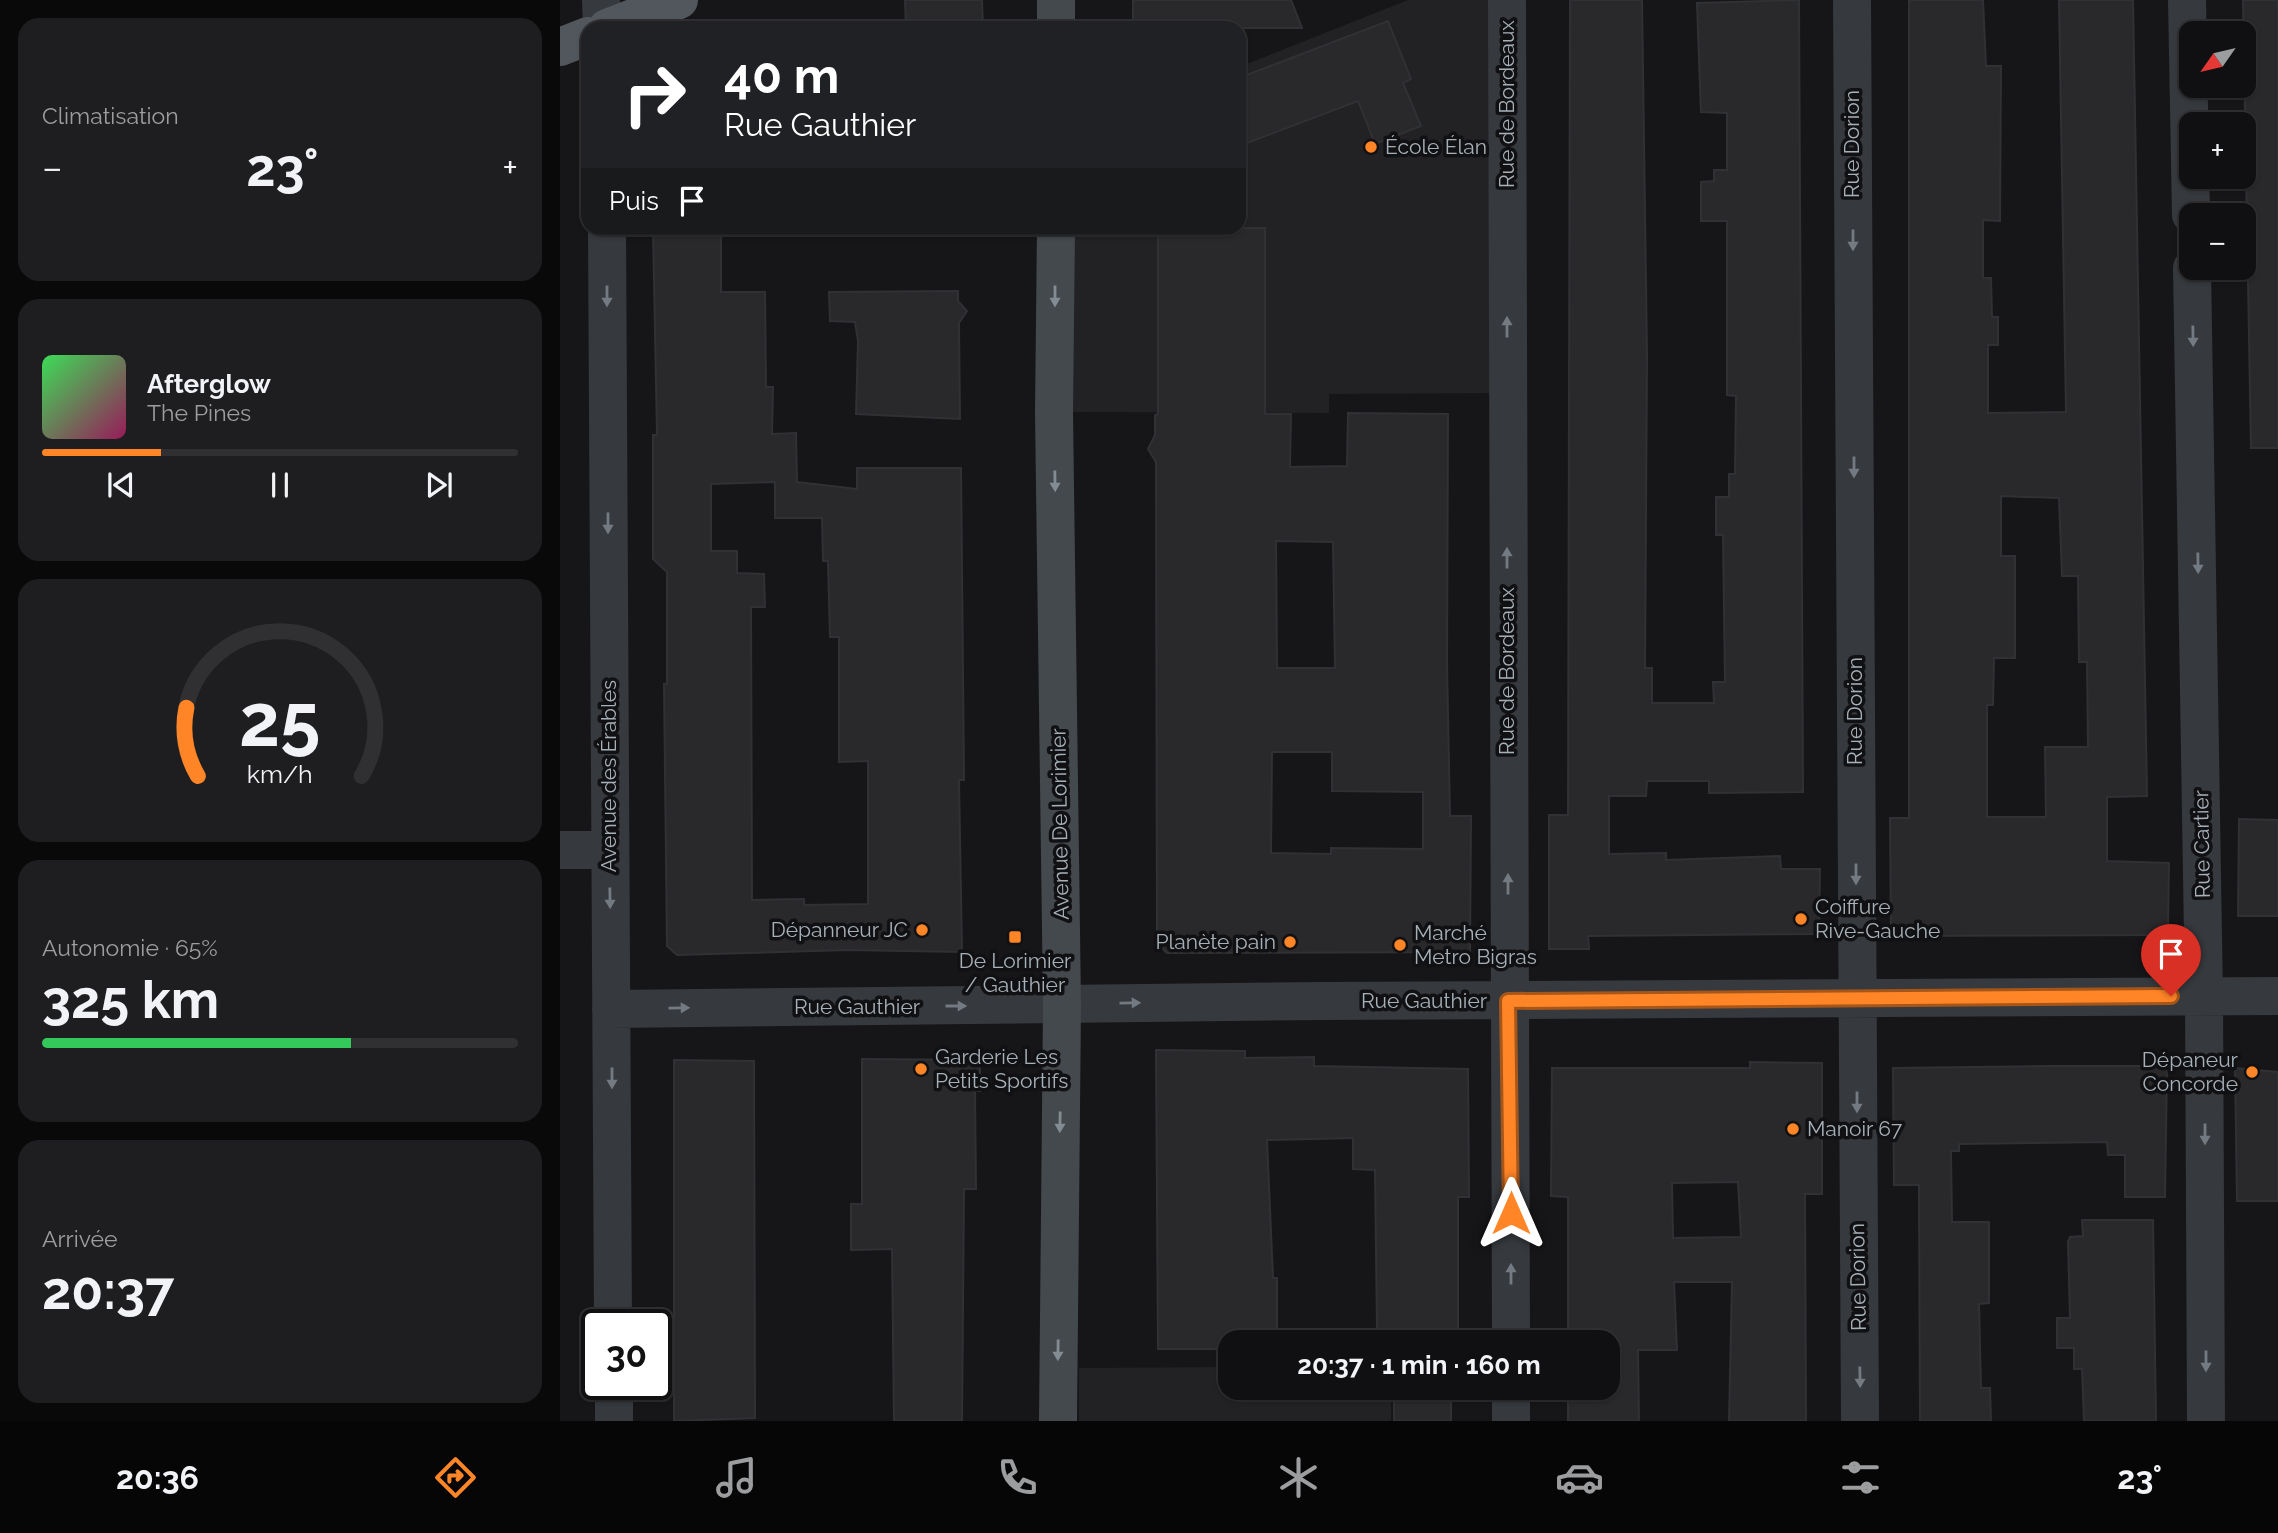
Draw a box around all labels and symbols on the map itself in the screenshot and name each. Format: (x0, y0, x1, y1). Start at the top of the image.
street label: Rue de Bordeaux (1494, 20, 1519, 188)
north arrow (2179, 21, 2256, 98)
street label: Rue Dorion (1839, 90, 1864, 198)
place label: École Élan (1385, 134, 1487, 159)
marker: École Élan (1363, 139, 1379, 155)
one-way arrow (1847, 229, 1859, 251)
one-way arrow (601, 285, 613, 307)
one-way arrow (1049, 285, 1061, 307)
one-way arrow (1501, 316, 1513, 338)
one-way arrow (2188, 325, 2199, 347)
one-way arrow (1848, 456, 1860, 478)
one-way arrow (1049, 470, 1061, 492)
one-way arrow (602, 512, 614, 534)
one-way arrow (1501, 547, 1513, 569)
one-way arrow (2192, 553, 2203, 575)
street label: Rue de Bordeaux (1494, 587, 1519, 755)
street label: Rue Dorion (1842, 657, 1867, 765)
street label: Avenue des Érables (596, 680, 621, 872)
street label: Avenue De Lorimier (1045, 727, 1074, 920)
street label: Rue Cartier (2188, 789, 2215, 898)
one-way arrow (1850, 864, 1862, 886)
one-way arrow (1502, 873, 1514, 895)
one-way arrow (604, 887, 616, 909)
place label: Coiffure Rive-Gauche (1815, 894, 1940, 943)
marker: Coiffure Rive-Gauche (1793, 911, 1809, 927)
place label: Dépanneur JC (771, 917, 908, 942)
place label: Marché Metro Bigras (1414, 920, 1537, 969)
marker: Dépanneur JC (914, 922, 930, 938)
pin (2141, 924, 2201, 996)
marker: De Lorimier / Gauthier (1007, 929, 1023, 945)
place label: Planète pain (1156, 929, 1276, 954)
marker: Planète pain (1282, 934, 1298, 950)
marker: Marché Metro Bigras (1392, 937, 1408, 953)
place label: De Lorimier / Gauthier (959, 948, 1072, 997)
street label: Rue Gauthier (1361, 988, 1488, 1013)
street label: Rue Gauthier (794, 994, 921, 1019)
one-way arrow (1119, 997, 1141, 1009)
one-way arrow (945, 1000, 967, 1012)
one-way arrow (669, 1002, 691, 1014)
place label: Garderie Les Petits Sportifs (935, 1044, 1069, 1093)
place label: Dépaneur Concorde (2142, 1047, 2239, 1096)
marker: Garderie Les Petits Sportifs (913, 1061, 929, 1077)
marker: Dépaneur Concorde (2244, 1064, 2260, 1080)
one-way arrow (606, 1067, 618, 1089)
one-way arrow (1851, 1091, 1863, 1113)
one-way arrow (1054, 1112, 1066, 1134)
place label: Manoir 67 (1807, 1116, 1903, 1141)
marker: Manoir 67 (1785, 1121, 1801, 1137)
one-way arrow (2199, 1123, 2211, 1145)
position arrow (1474, 1176, 1548, 1250)
street label: Rue Dorion (1844, 1223, 1871, 1331)
one-way arrow (1505, 1263, 1517, 1285)
speed limit sign: 30 (581, 1309, 672, 1400)
one-way arrow (1052, 1339, 1064, 1361)
one-way arrow (2200, 1351, 2212, 1373)
one-way arrow (1854, 1366, 1866, 1388)

